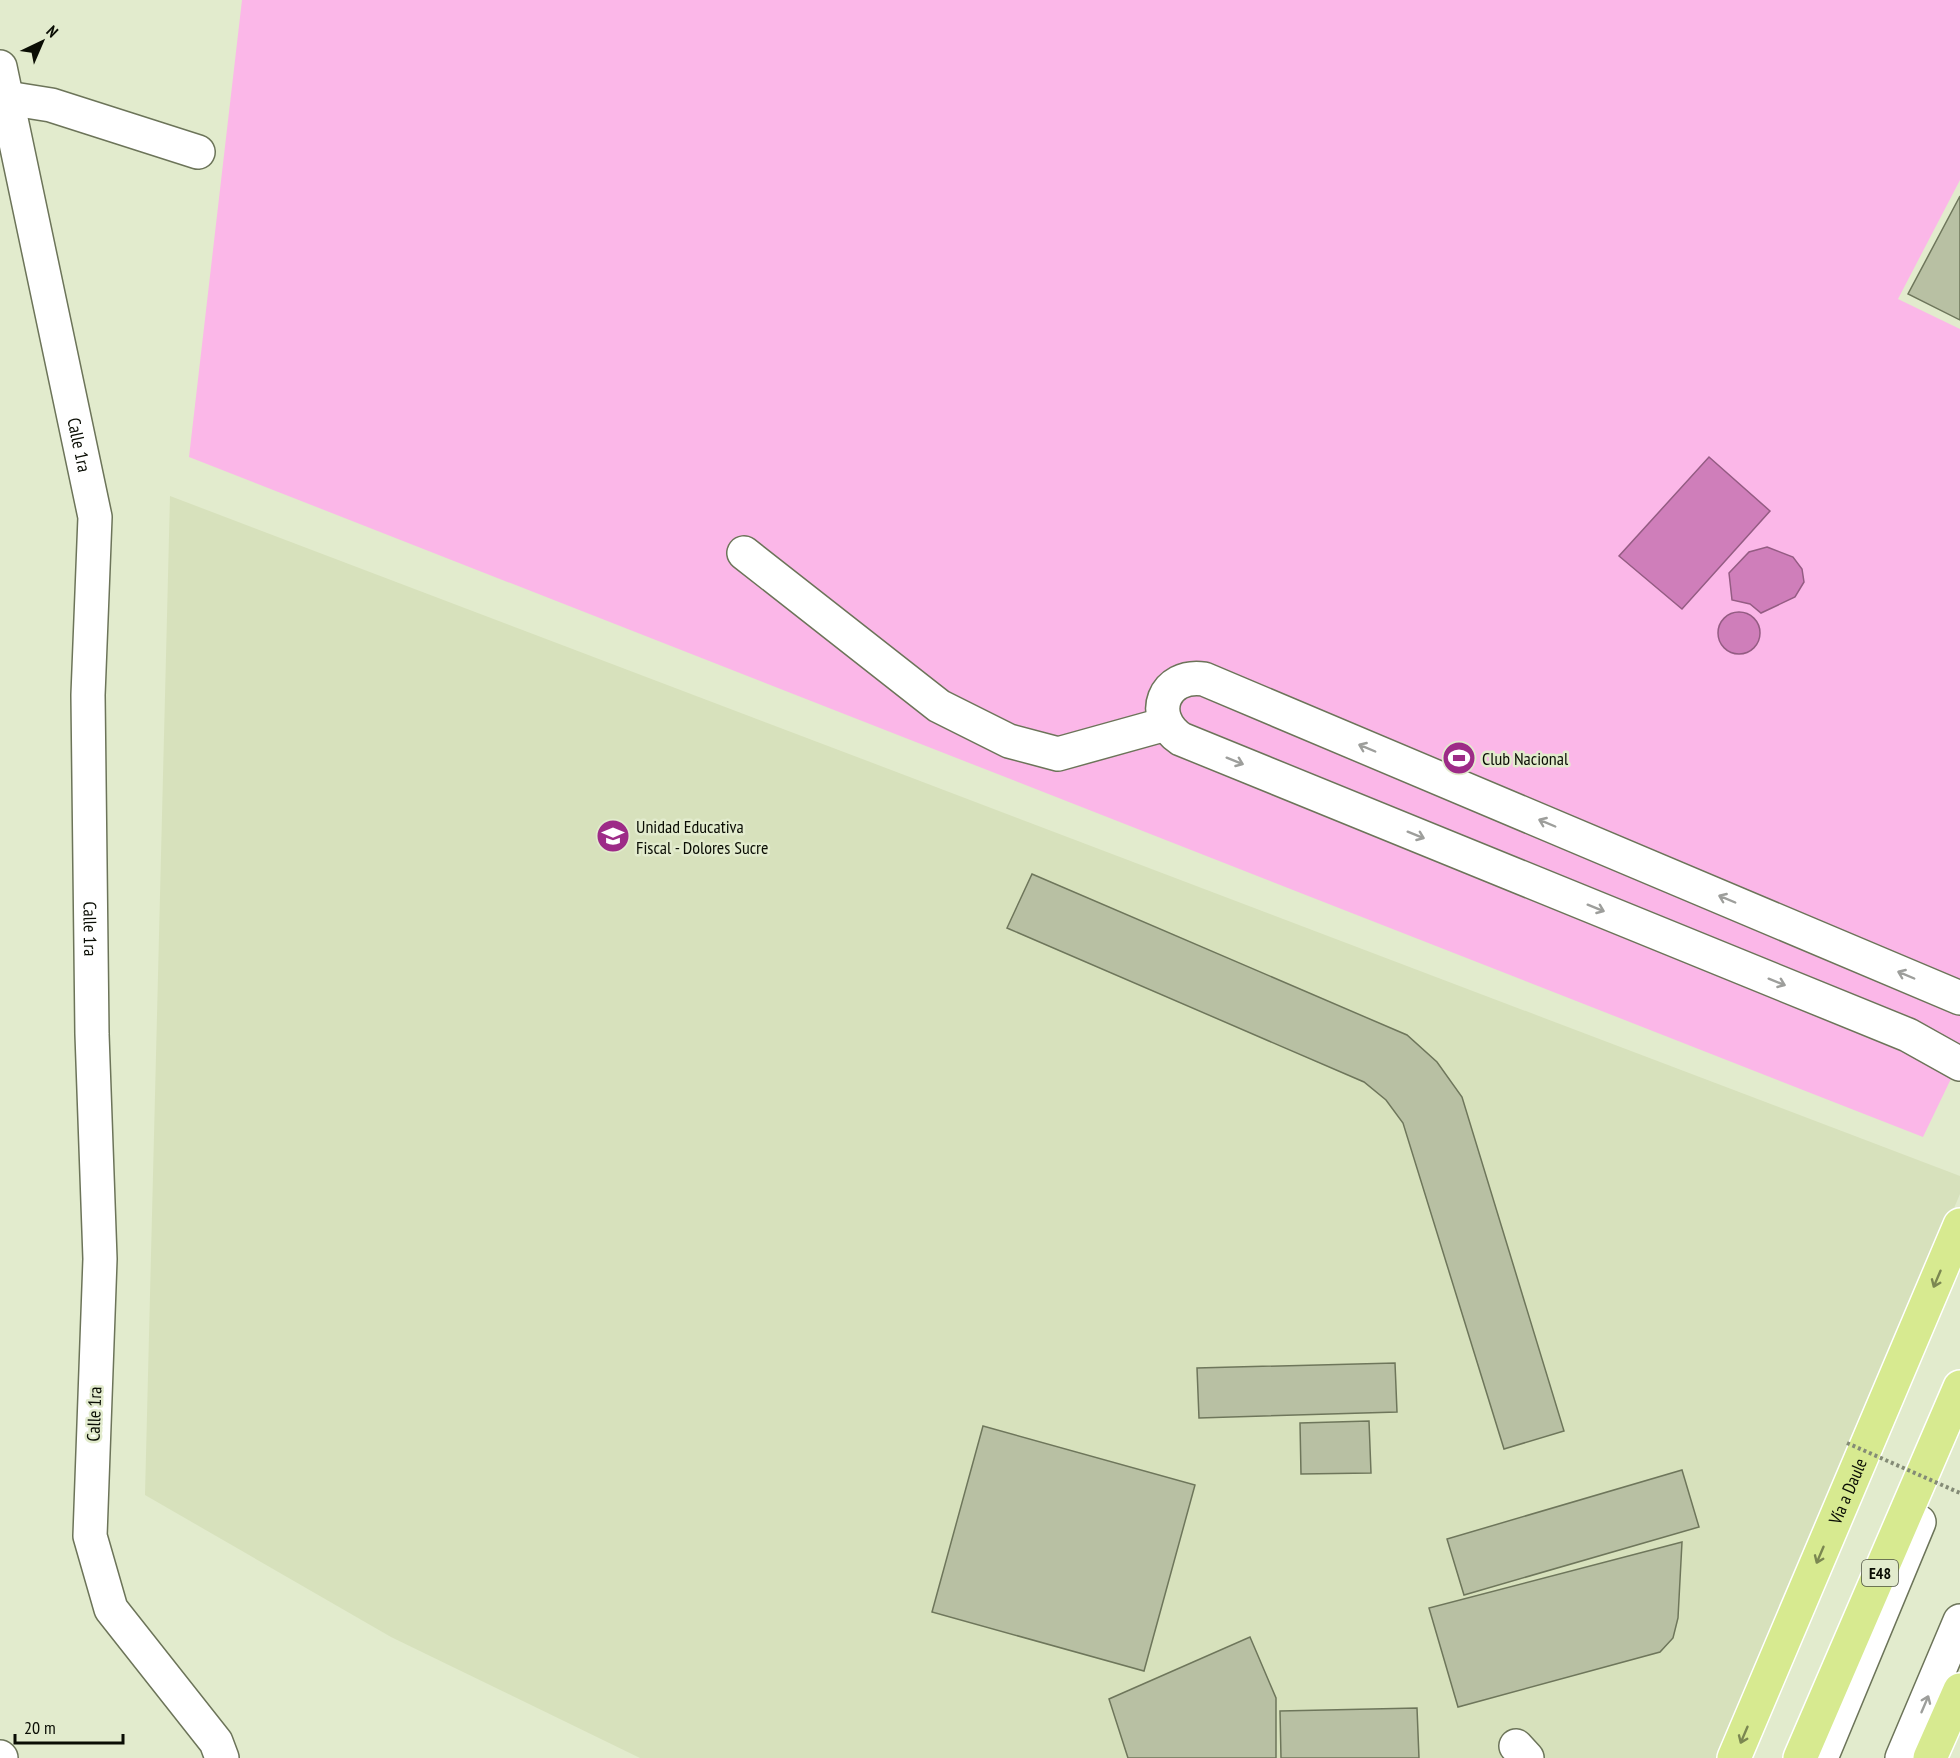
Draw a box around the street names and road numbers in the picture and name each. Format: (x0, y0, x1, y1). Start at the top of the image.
street label: Calle 1ra (63, 415, 97, 474)
street label: Calle 1ra (79, 901, 103, 957)
street label: Calle 1ra (82, 1386, 106, 1442)
street label: Vía a Daule (1823, 1454, 1871, 1529)
road number: E48 (1862, 1560, 1898, 1586)

